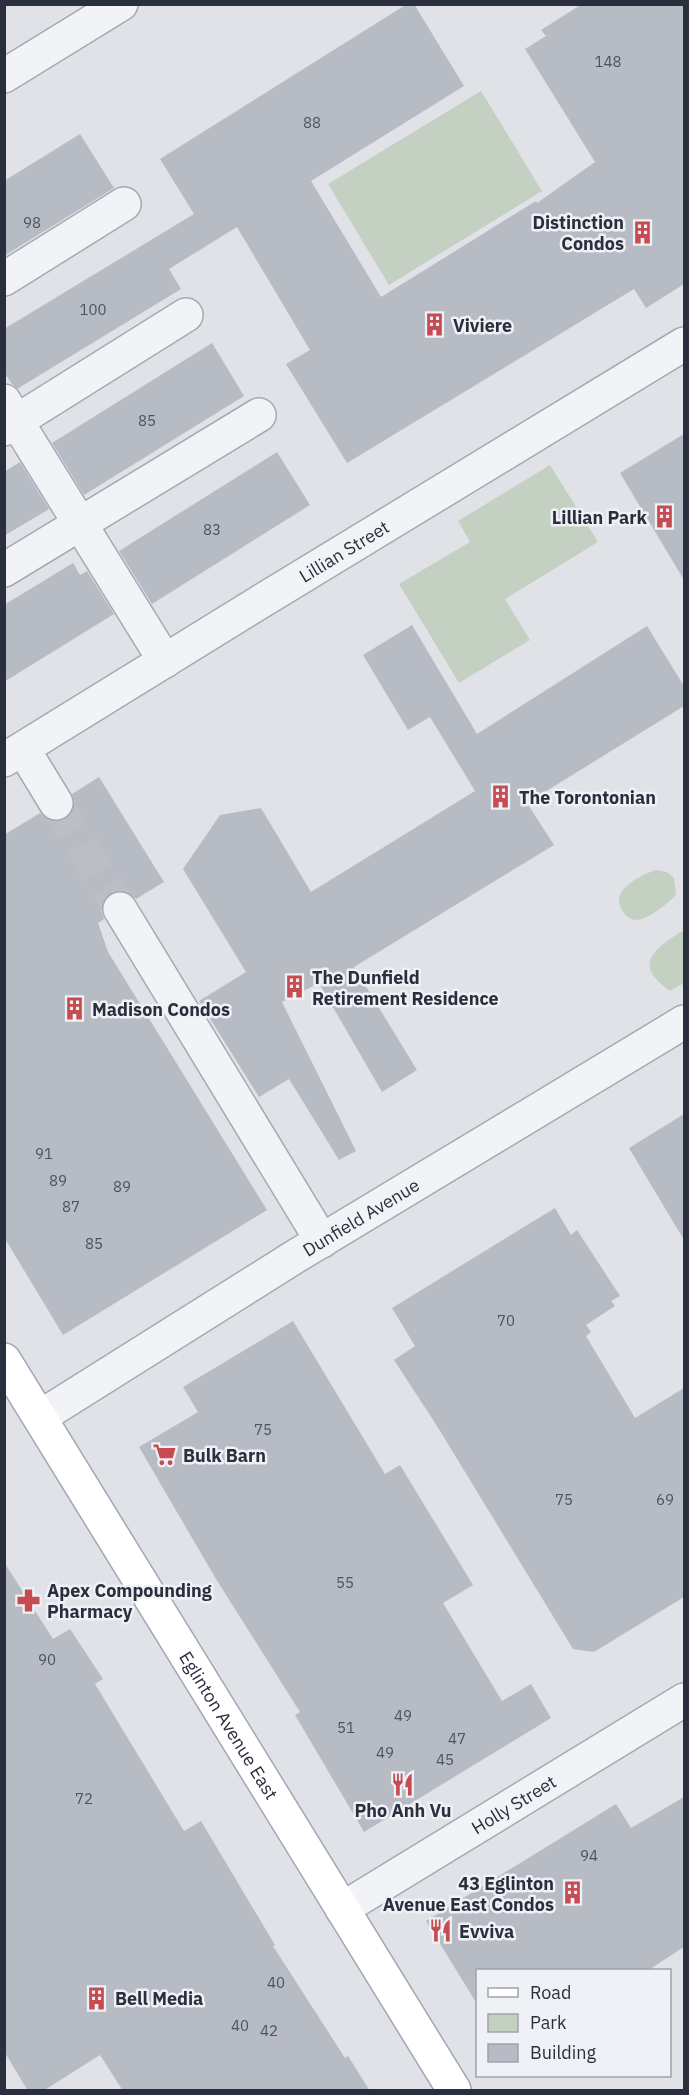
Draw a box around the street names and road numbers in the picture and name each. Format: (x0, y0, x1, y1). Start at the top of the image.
street label: Lillian Street (295, 515, 393, 587)
street label: Dunfield Avenue (298, 1173, 423, 1261)
street label: Eglinton Avenue East (175, 1647, 283, 1804)
street label: Holly Street (467, 1770, 560, 1839)

